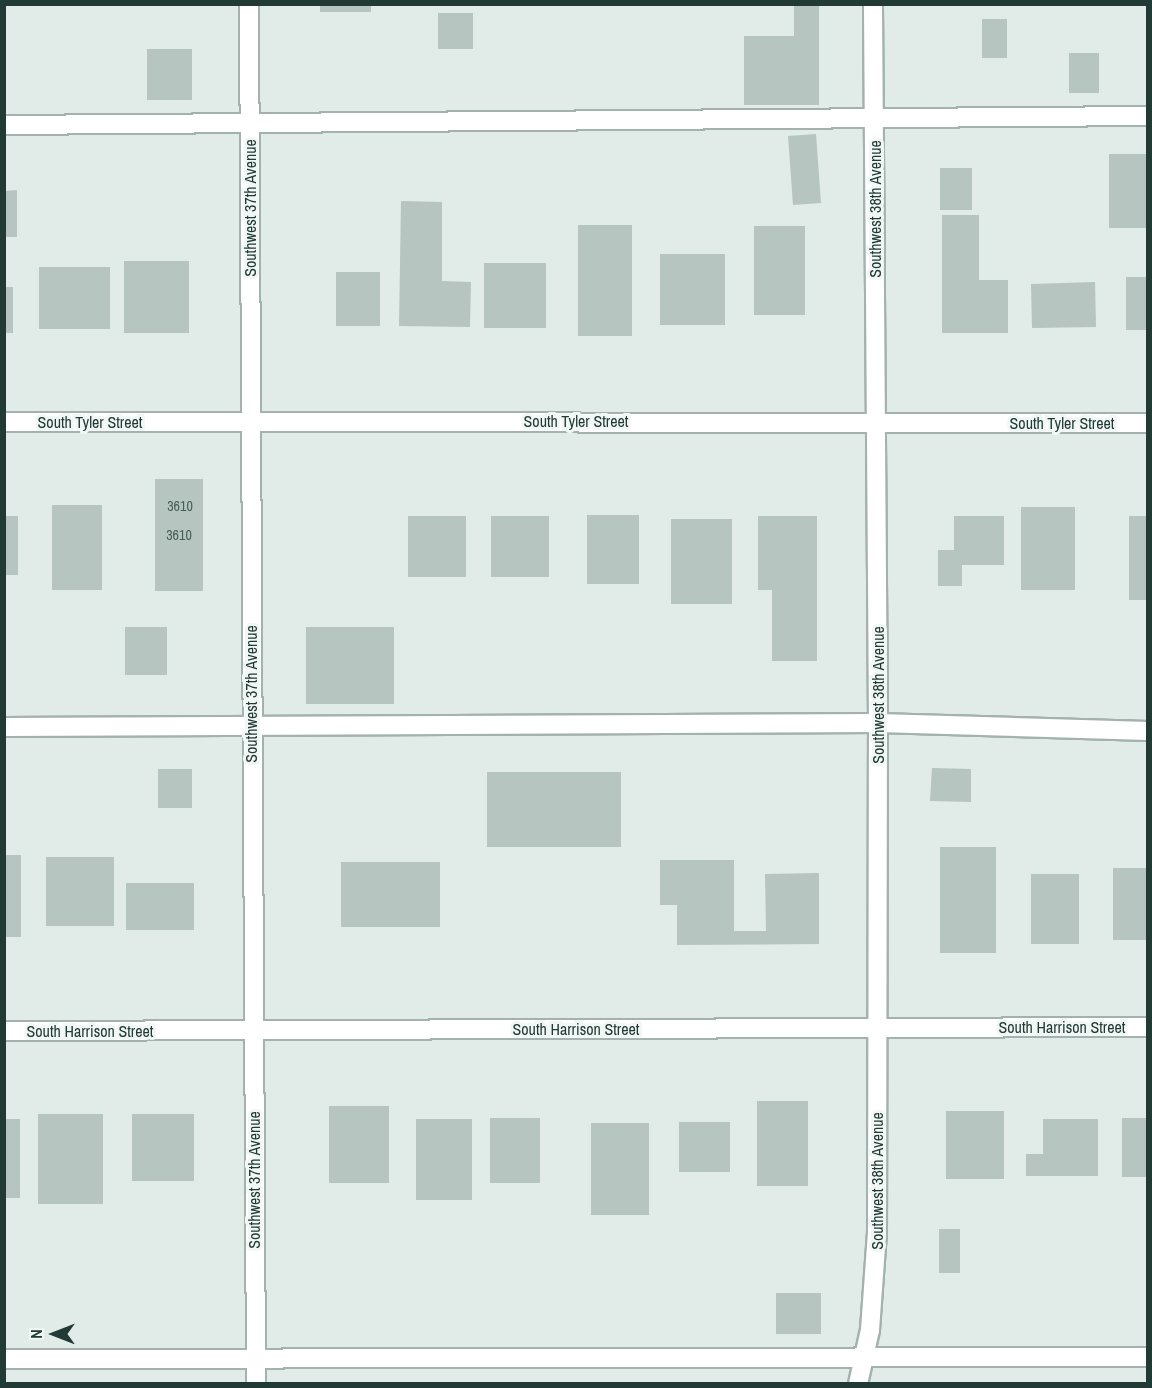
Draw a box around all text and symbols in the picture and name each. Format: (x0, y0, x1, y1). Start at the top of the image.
street label: Southwest 37th Avenue (240, 139, 260, 277)
street label: Southwest 38th Avenue (865, 140, 885, 278)
street label: South Tyler Street (523, 411, 629, 431)
street label: South Tyler Street (37, 412, 143, 432)
street label: South Tyler Street (1009, 413, 1115, 433)
house number: 3610 (167, 498, 193, 514)
house number: 3610 (166, 527, 192, 543)
street label: Southwest 37th Avenue (241, 625, 261, 763)
street label: Southwest 38th Avenue (868, 626, 888, 764)
street label: South Harrison Street (999, 1017, 1125, 1037)
street label: South Harrison Street (513, 1019, 639, 1039)
street label: South Harrison Street (27, 1021, 153, 1041)
street label: Southwest 37th Avenue (244, 1111, 264, 1249)
street label: Southwest 38th Avenue (867, 1112, 887, 1250)
north arrow (24, 1304, 84, 1364)
text: N (25, 1329, 47, 1339)

